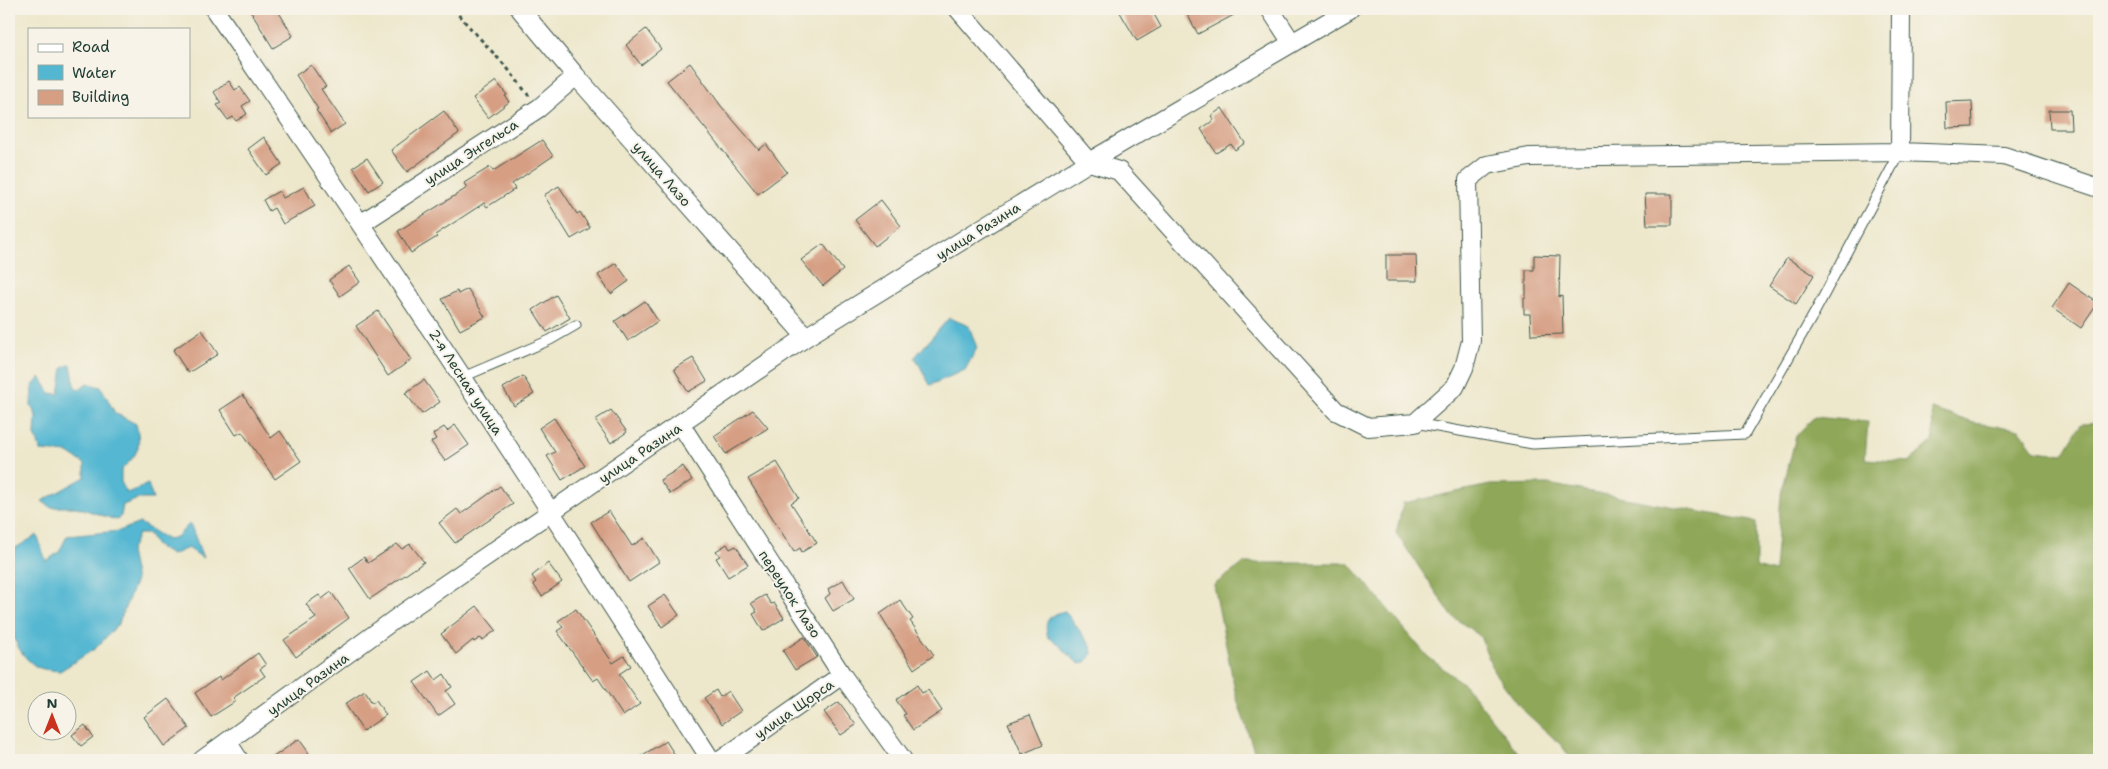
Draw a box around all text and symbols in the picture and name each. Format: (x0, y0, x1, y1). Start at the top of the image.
legend (28, 28, 190, 118)
text: Road (72, 37, 110, 57)
text: Water (72, 63, 116, 83)
text: Building (72, 87, 129, 107)
street label: улица Энгельса (421, 115, 521, 189)
street label: улица Лазо (629, 138, 695, 210)
street label: улица Разина (932, 198, 1024, 264)
street label: 2-я Лесная улица (425, 326, 507, 438)
street label: улица Разина (595, 419, 685, 487)
street label: переулок Лазо (755, 547, 825, 641)
street label: улица Разина (264, 648, 352, 720)
street label: улица Щорса (751, 675, 837, 743)
north arrow (28, 692, 78, 742)
text: N (46, 694, 58, 712)

